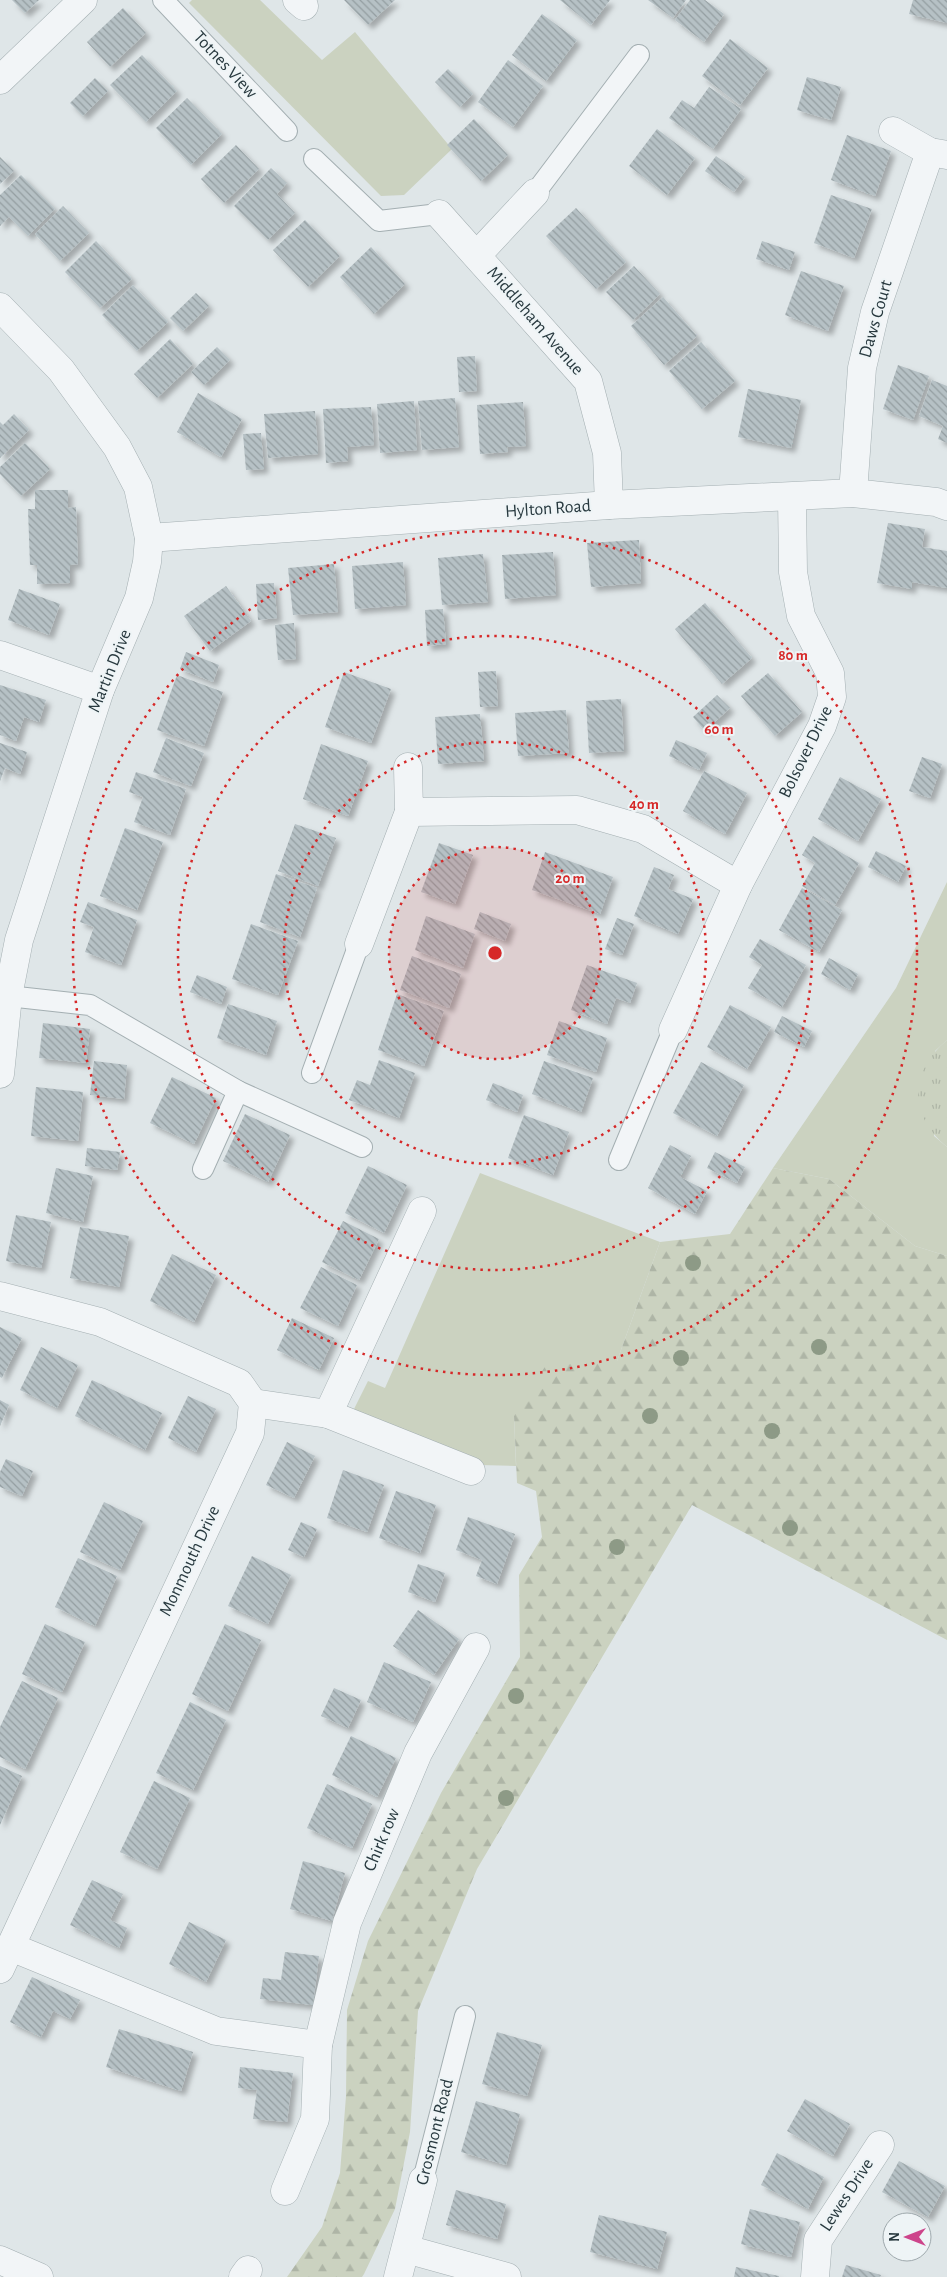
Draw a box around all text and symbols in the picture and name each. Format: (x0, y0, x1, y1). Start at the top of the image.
street label: Totnes View (190, 28, 260, 102)
street label: Middleham Avenue (483, 263, 587, 379)
street label: Daws Court (856, 278, 896, 360)
street label: Hylton Road (504, 497, 592, 521)
street label: Martin Drive (85, 627, 135, 715)
text: 80 m (778, 648, 808, 663)
street label: Bolsover Drive (776, 703, 836, 801)
text: 60 m (704, 722, 734, 737)
text: 40 m (629, 797, 659, 812)
text: 20 m (555, 871, 585, 886)
centre of rings (486, 944, 504, 962)
street label: Monmouth Drive (157, 1503, 223, 1619)
street label: Chirk row (361, 1806, 403, 1874)
street label: Grosmont Road (413, 2077, 457, 2187)
street label: Lewes Drive (817, 2155, 877, 2235)
north arrow (882, 2212, 932, 2262)
text: N (888, 2232, 902, 2242)

